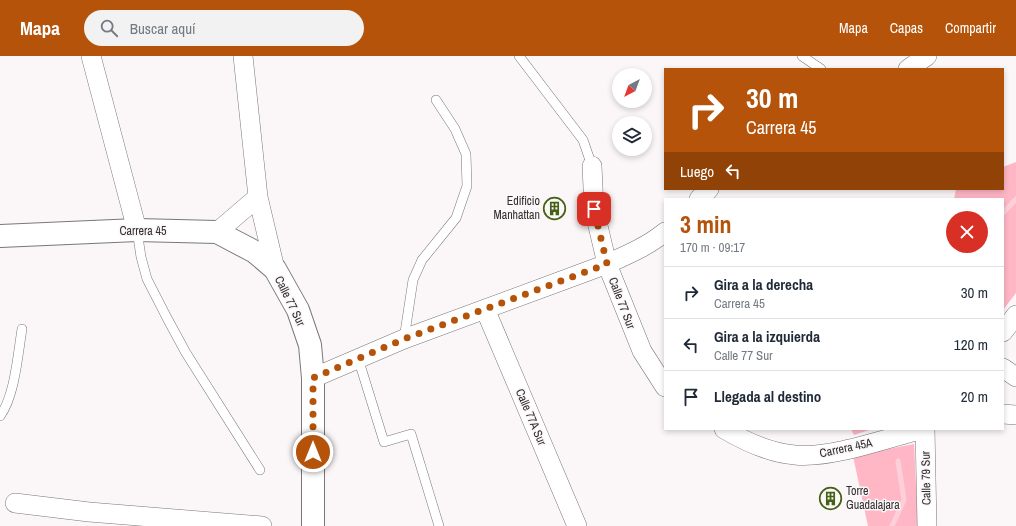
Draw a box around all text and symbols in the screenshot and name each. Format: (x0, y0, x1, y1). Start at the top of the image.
search box (84, 10, 364, 46)
text: Mapa (20, 15, 60, 41)
icon: search (98, 17, 120, 39)
text: Buscar aquí (130, 18, 195, 39)
text: Mapa (839, 19, 868, 37)
text: Capas (890, 19, 923, 37)
text: Compartir (945, 19, 996, 37)
north arrow (612, 68, 652, 108)
map controls (612, 68, 652, 156)
text: 30 m (746, 79, 798, 117)
icon: right (680, 84, 732, 136)
text: Carrera 45 (746, 115, 817, 140)
button: layers (612, 116, 652, 156)
icon: left (722, 160, 744, 182)
text: Luego (680, 161, 714, 182)
pin (577, 192, 611, 226)
place label: Edificio Manhattan (493, 193, 540, 223)
building icon: Edificio Manhattan (542, 195, 568, 221)
icon: arrive (583, 198, 605, 220)
text: 3 min (680, 208, 731, 240)
button: close (946, 211, 988, 253)
street label: Carrera 45 (119, 223, 167, 239)
text: 170 m · 09:17 (680, 239, 745, 256)
street label: Calle 77 Sur (271, 273, 309, 329)
text: Gira a la derecha (714, 274, 813, 295)
street label: Calle 77 Sur (605, 275, 639, 332)
icon: right (680, 282, 702, 304)
text: 30 m (961, 282, 988, 303)
text: Carrera 45 (714, 295, 765, 312)
text: Gira a la izquierda (714, 326, 820, 347)
icon: left (680, 334, 702, 356)
text: 120 m (954, 334, 988, 355)
text: Calle 77 Sur (714, 347, 773, 364)
street label: Calle 77A Sur (512, 386, 550, 448)
icon: arrive (680, 386, 702, 408)
text: Llegada al destino (714, 386, 821, 407)
text: 20 m (961, 386, 988, 407)
position arrow (292, 431, 334, 473)
street label: Carrera 45A (818, 435, 874, 461)
street label: Calle 79 Sur (918, 450, 934, 505)
place label: Torre Guadalajara (846, 483, 900, 513)
building icon: Torre Guadalajara (817, 485, 843, 511)

